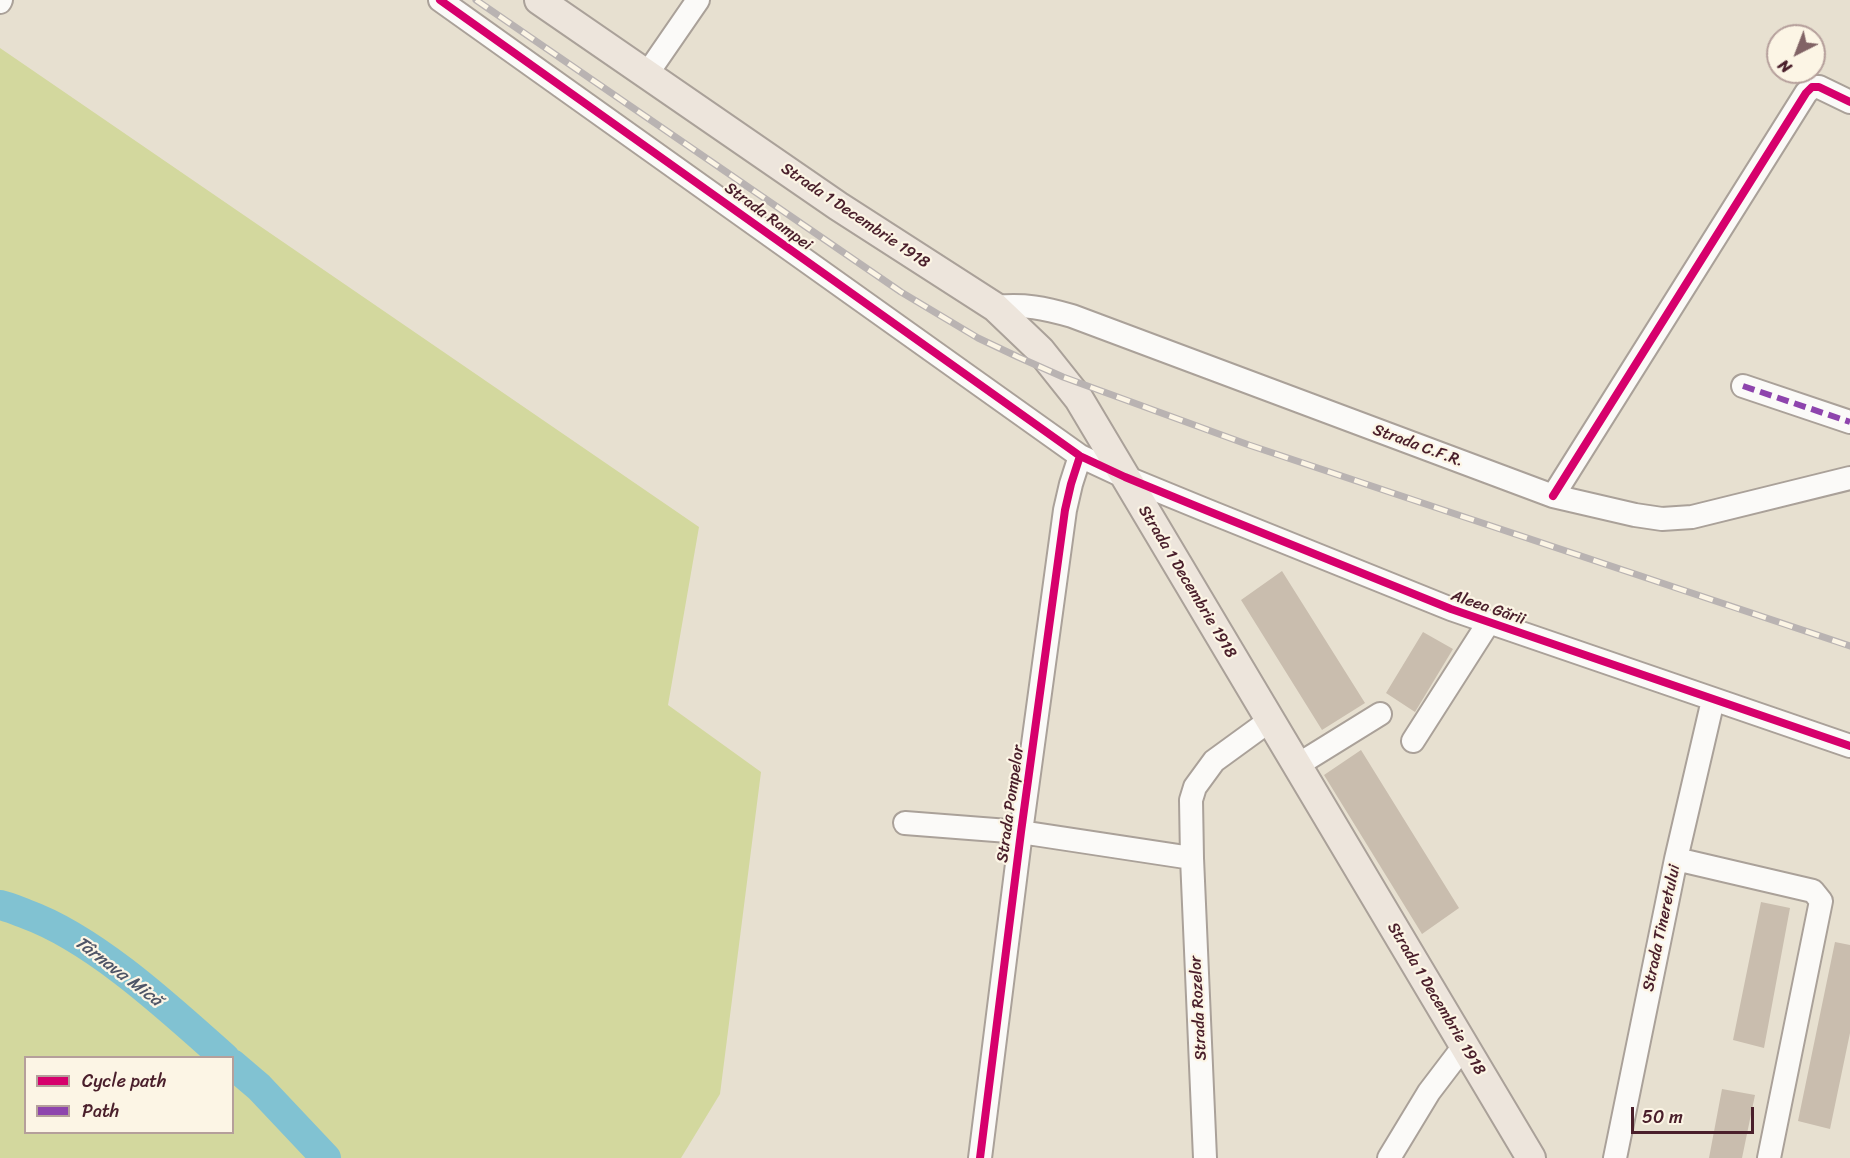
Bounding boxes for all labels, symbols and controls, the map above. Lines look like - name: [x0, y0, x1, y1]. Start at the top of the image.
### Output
- north arrow: [1766, 24, 1826, 84]
- text: N: [1771, 52, 1799, 81]
- street label: Strada 1 Decembrie 1918: [777, 159, 933, 273]
- street label: Strada Rampei: [721, 179, 815, 255]
- street label: Strada C.F.R.: [1370, 421, 1466, 471]
- street label: Strada 1 Decembrie 1918: [1134, 502, 1240, 662]
- street label: Aleea Gării: [1448, 586, 1528, 630]
- street label: Strada Pompelor: [993, 744, 1029, 864]
- street label: Strada Tineretului: [1639, 863, 1685, 993]
- street label: Strada 1 Decembrie 1918: [1383, 919, 1489, 1079]
- water label: Târnava Mică: [70, 932, 166, 1012]
- street label: Strada Rozelor: [1187, 955, 1211, 1061]
- legend: [24, 1056, 234, 1134]
- text: Cycle path: [82, 1065, 166, 1097]
- text: Path: [82, 1095, 119, 1127]
- scale bar: [1634, 1095, 1757, 1133]
- text: 50 m: [1642, 1101, 1683, 1133]

